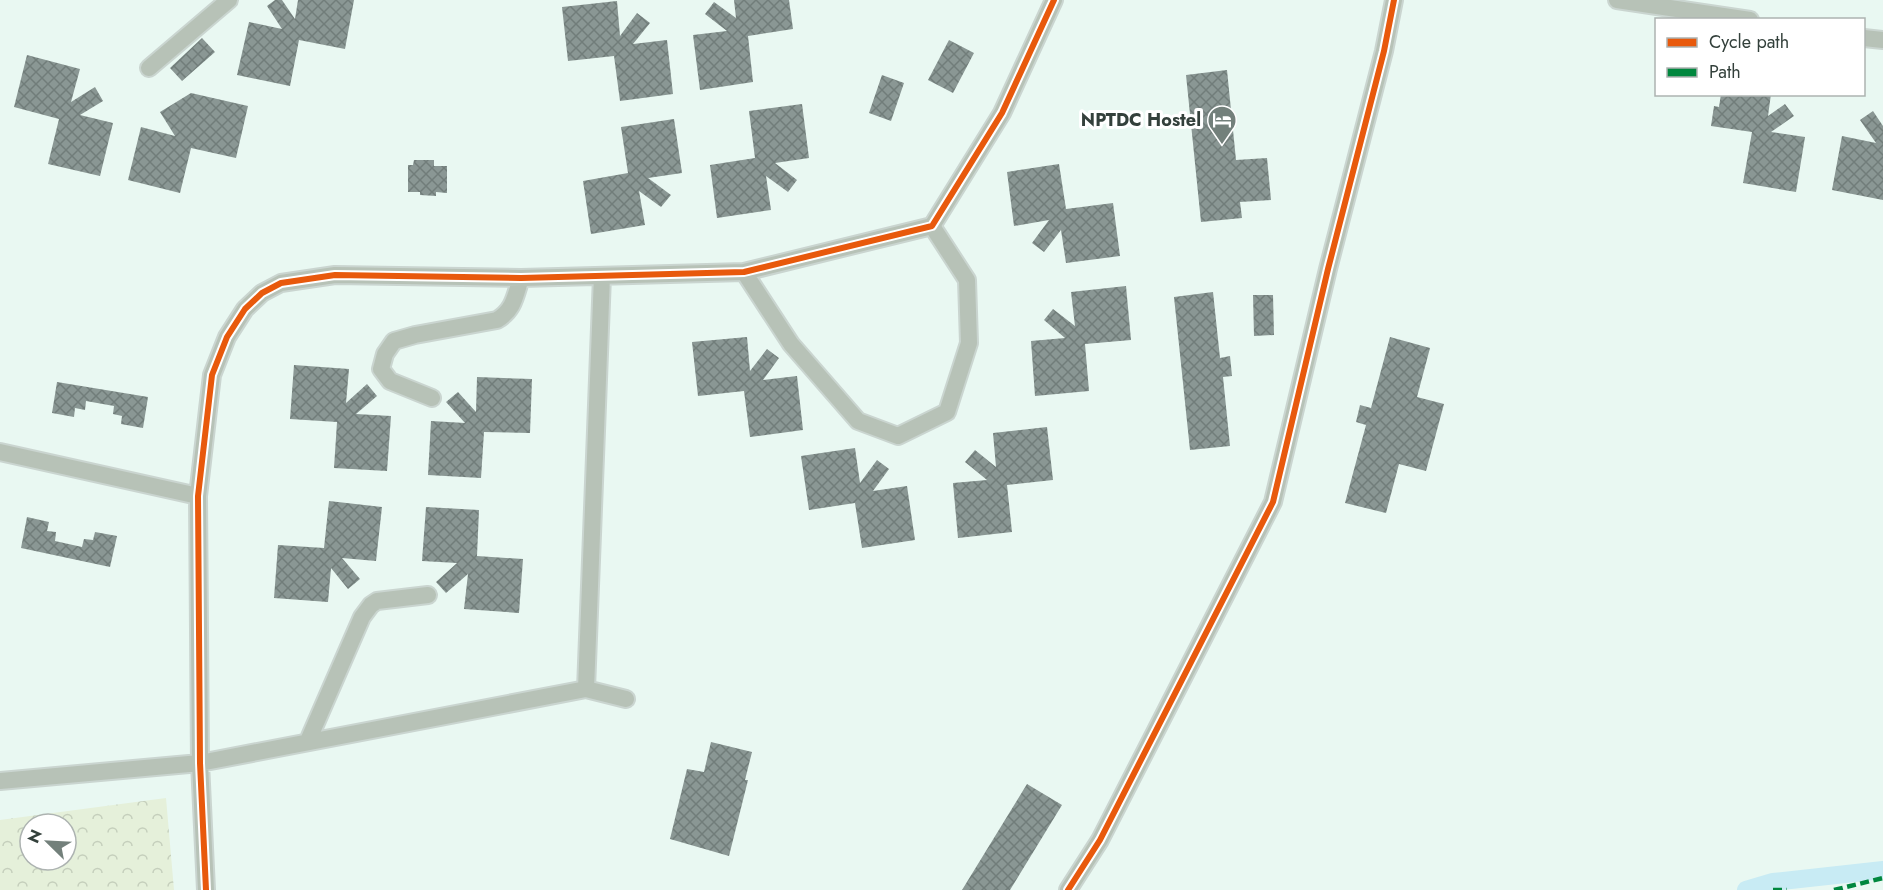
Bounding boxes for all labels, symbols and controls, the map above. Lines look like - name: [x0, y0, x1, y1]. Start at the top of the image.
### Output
- legend: [1655, 18, 1865, 96]
- text: Cycle path: [1709, 29, 1789, 55]
- text: Path: [1709, 59, 1741, 85]
- hotel icon: NPTDC Hostel: [1206, 104, 1238, 146]
- place label: NPTDC Hostel: [1081, 107, 1201, 133]
- north arrow: [18, 812, 78, 872]
- text: N: [22, 826, 48, 847]

